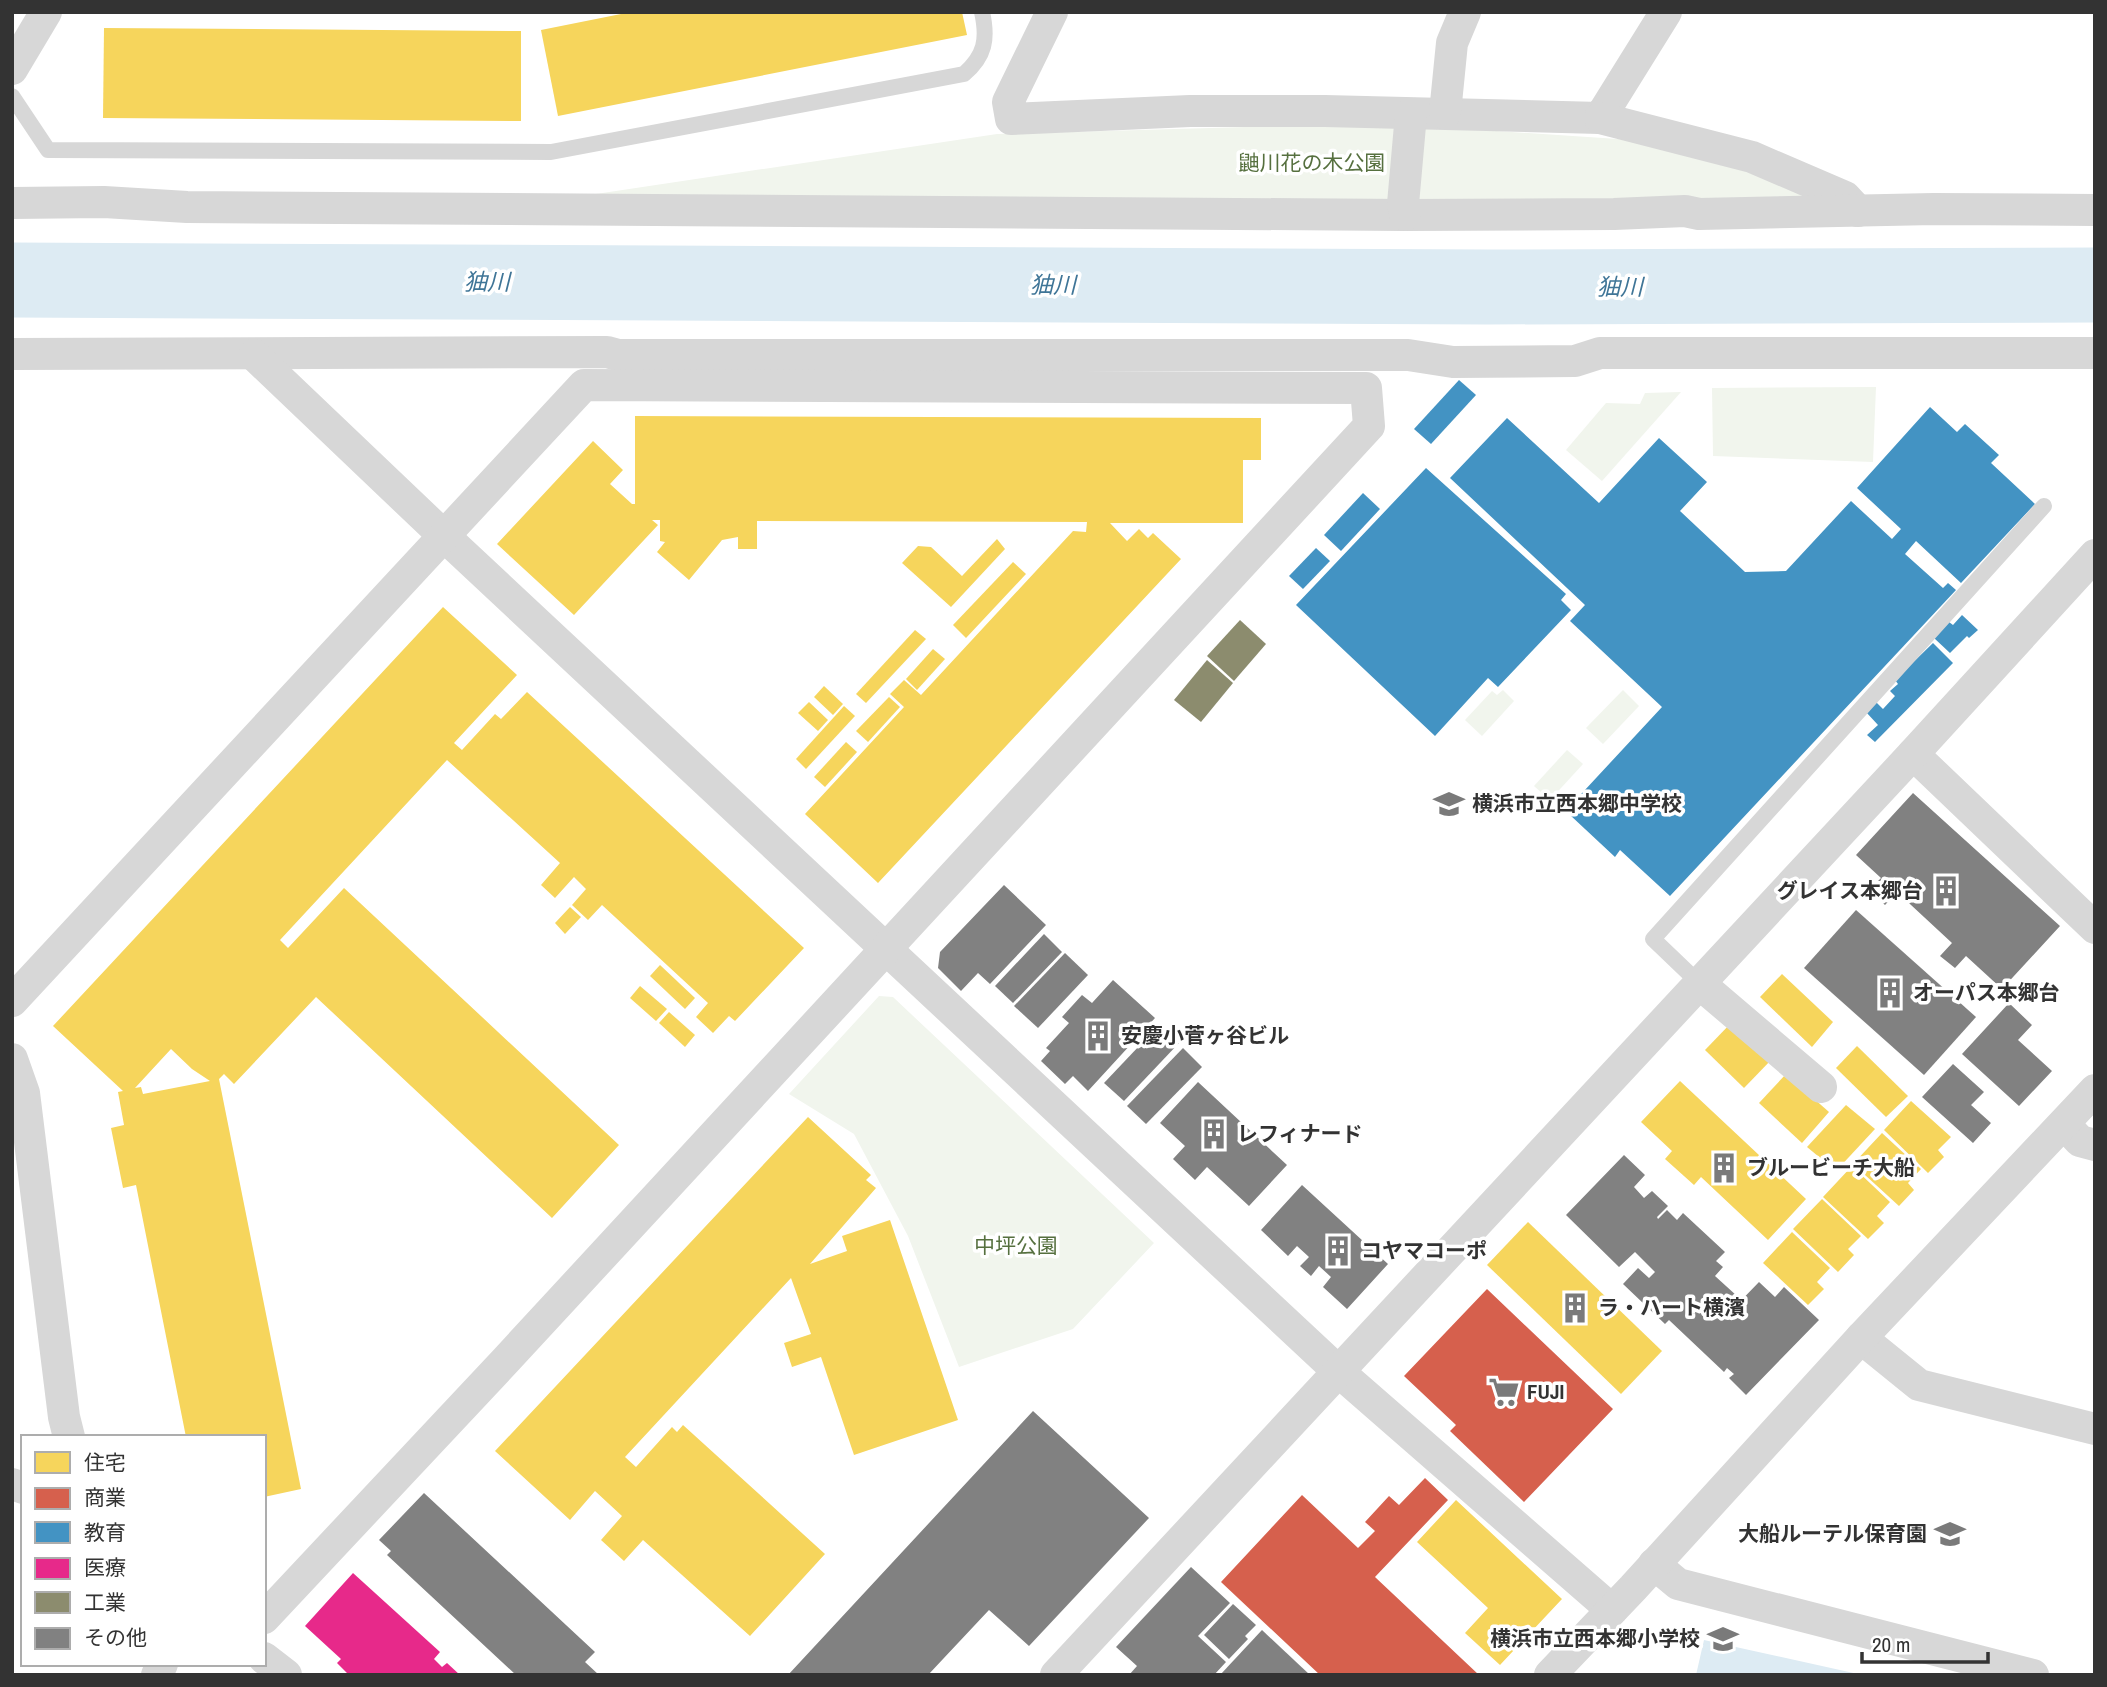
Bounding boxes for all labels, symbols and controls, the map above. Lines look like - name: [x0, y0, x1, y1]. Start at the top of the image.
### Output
- park label: 鼬川花の木公園: [1239, 148, 1386, 177]
- water label: 㹨川: [464, 266, 513, 297]
- water label: 㹨川: [1030, 269, 1079, 300]
- water label: 㹨川: [1597, 271, 1646, 302]
- school or university icon: 横浜市立西本郷中学校: [1432, 787, 1466, 821]
- place label: 横浜市立西本郷中学校: [1472, 789, 1682, 818]
- building icon: グレイス本郷台: [1929, 874, 1963, 908]
- place label: グレイス本郷台: [1777, 876, 1923, 905]
- building icon: オーパス本郷台: [1873, 976, 1907, 1010]
- place label: オーパス本郷台: [1913, 978, 2060, 1007]
- building icon: 安慶小菅ヶ谷ビル: [1081, 1019, 1115, 1053]
- place label: 安慶小菅ヶ谷ビル: [1121, 1021, 1289, 1050]
- building icon: レフィナード: [1197, 1117, 1231, 1151]
- place label: レフィナード: [1237, 1119, 1363, 1148]
- building icon: ブルービーチ大船: [1707, 1151, 1741, 1185]
- place label: ブルービーチ大船: [1747, 1153, 1915, 1182]
- park label: 中坪公園: [974, 1231, 1058, 1260]
- building icon: コヤマコーポ: [1321, 1234, 1355, 1268]
- place label: コヤマコーポ: [1361, 1236, 1487, 1265]
- building icon: ラ・ハート横濱: [1558, 1291, 1592, 1325]
- place label: ラ・ハート横濱: [1598, 1293, 1745, 1322]
- supermarket icon: FUJI: [1487, 1375, 1521, 1409]
- place label: FUJI: [1527, 1377, 1564, 1406]
- legend: [21, 1435, 266, 1666]
- text: 住宅: [84, 1448, 126, 1477]
- text: 商業: [84, 1483, 126, 1512]
- school or university icon: 大船ルーテル保育園: [1933, 1517, 1967, 1551]
- text: 教育: [84, 1518, 126, 1547]
- place label: 大船ルーテル保育園: [1738, 1519, 1927, 1548]
- text: 医療: [84, 1553, 126, 1582]
- text: 工業: [84, 1588, 126, 1617]
- scale bar: [1862, 1620, 1988, 1664]
- school or university icon: 横浜市立西本郷小学校: [1706, 1622, 1740, 1656]
- text: その他: [84, 1623, 147, 1652]
- place label: 横浜市立西本郷小学校: [1490, 1624, 1700, 1653]
- text: 20 m: [1872, 1630, 1910, 1659]

